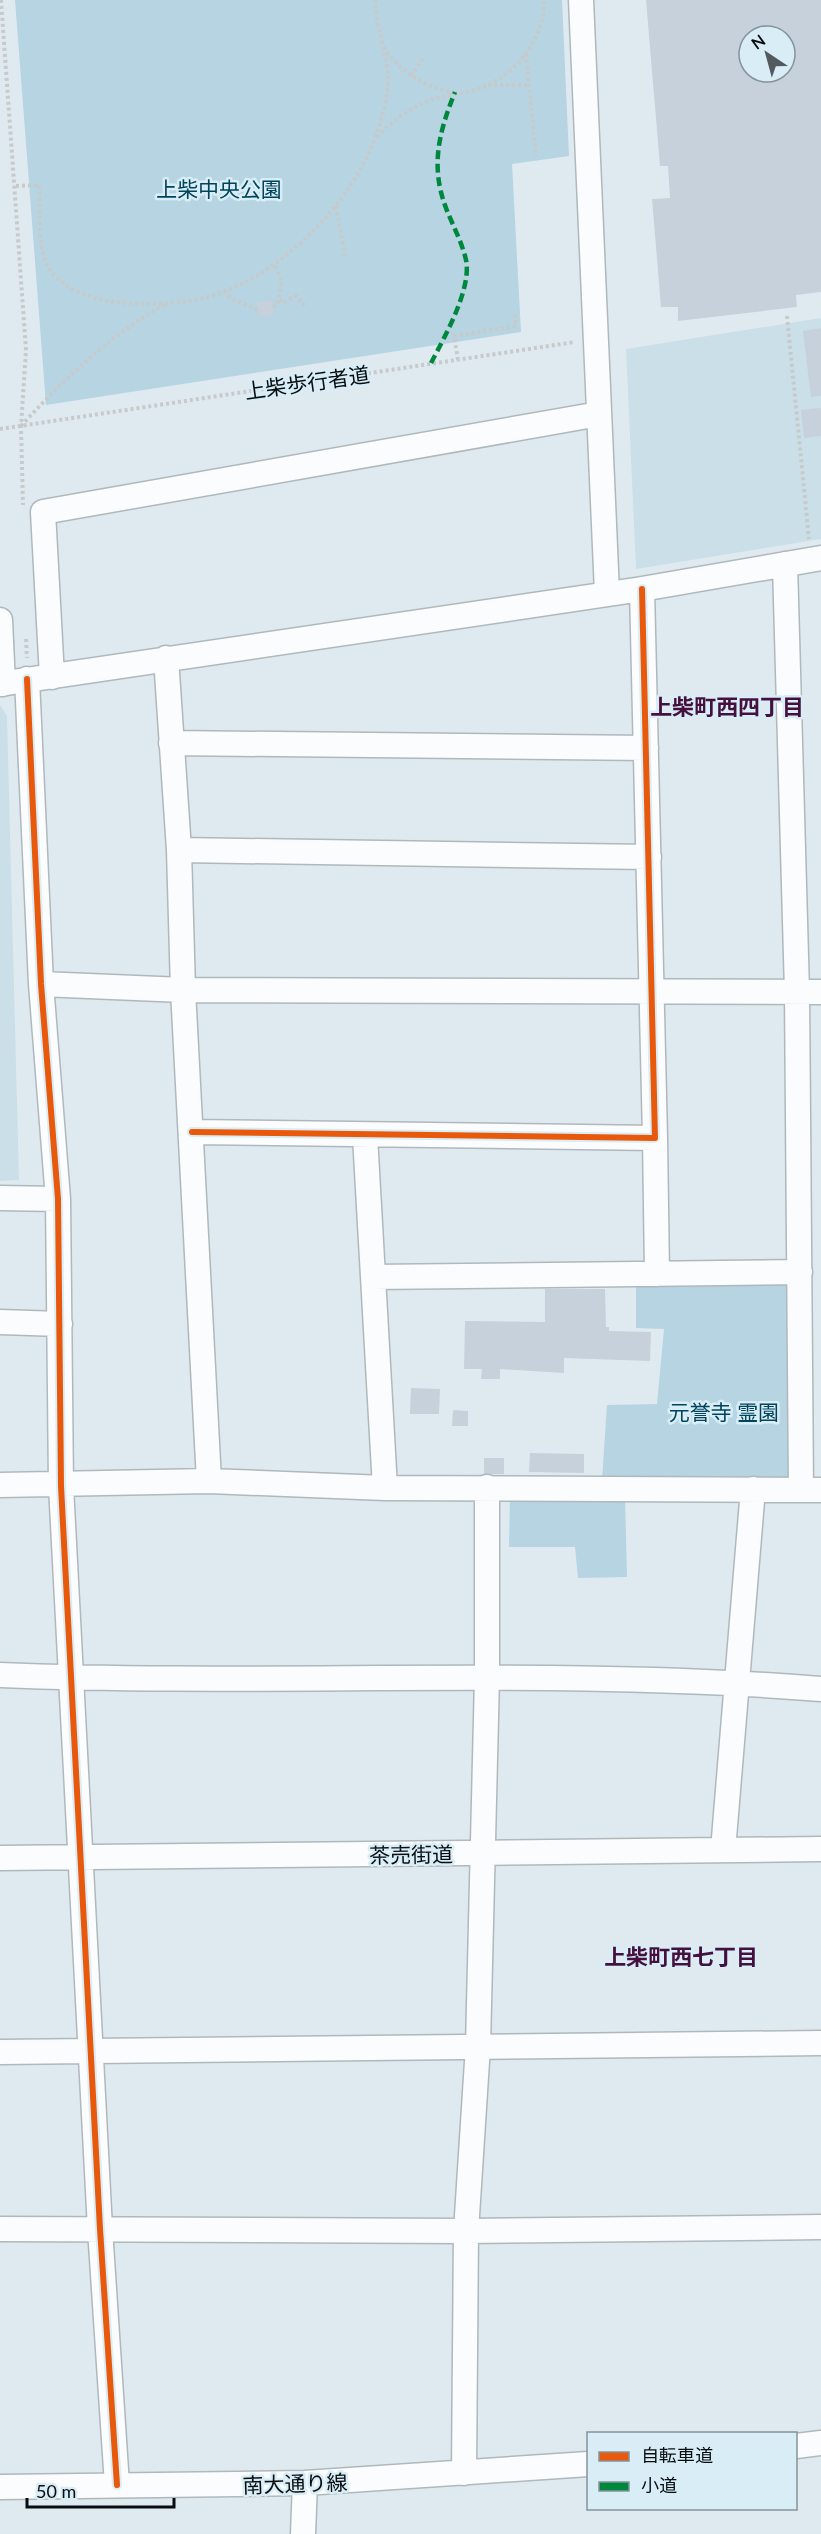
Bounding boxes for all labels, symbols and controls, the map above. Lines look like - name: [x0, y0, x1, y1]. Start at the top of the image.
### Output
- north arrow: [737, 24, 797, 84]
- text: N: [747, 30, 768, 53]
- park label: 上柴中央公園: [156, 176, 282, 201]
- street label: 上柴歩行者道: [243, 361, 371, 403]
- district label: 上柴町西四丁目: [650, 693, 804, 720]
- park label: 元誉寺 霊園: [669, 1399, 779, 1424]
- street label: 茶売街道: [369, 1841, 453, 1867]
- district label: 上柴町西七丁目: [604, 1943, 758, 1970]
- legend: [587, 2432, 797, 2510]
- text: 自転車道: [641, 2444, 713, 2466]
- street label: 南大通り線: [242, 2469, 348, 2497]
- scale bar: [27, 2471, 174, 2509]
- text: 小道: [641, 2474, 677, 2496]
- text: 50 m: [36, 2480, 76, 2502]

